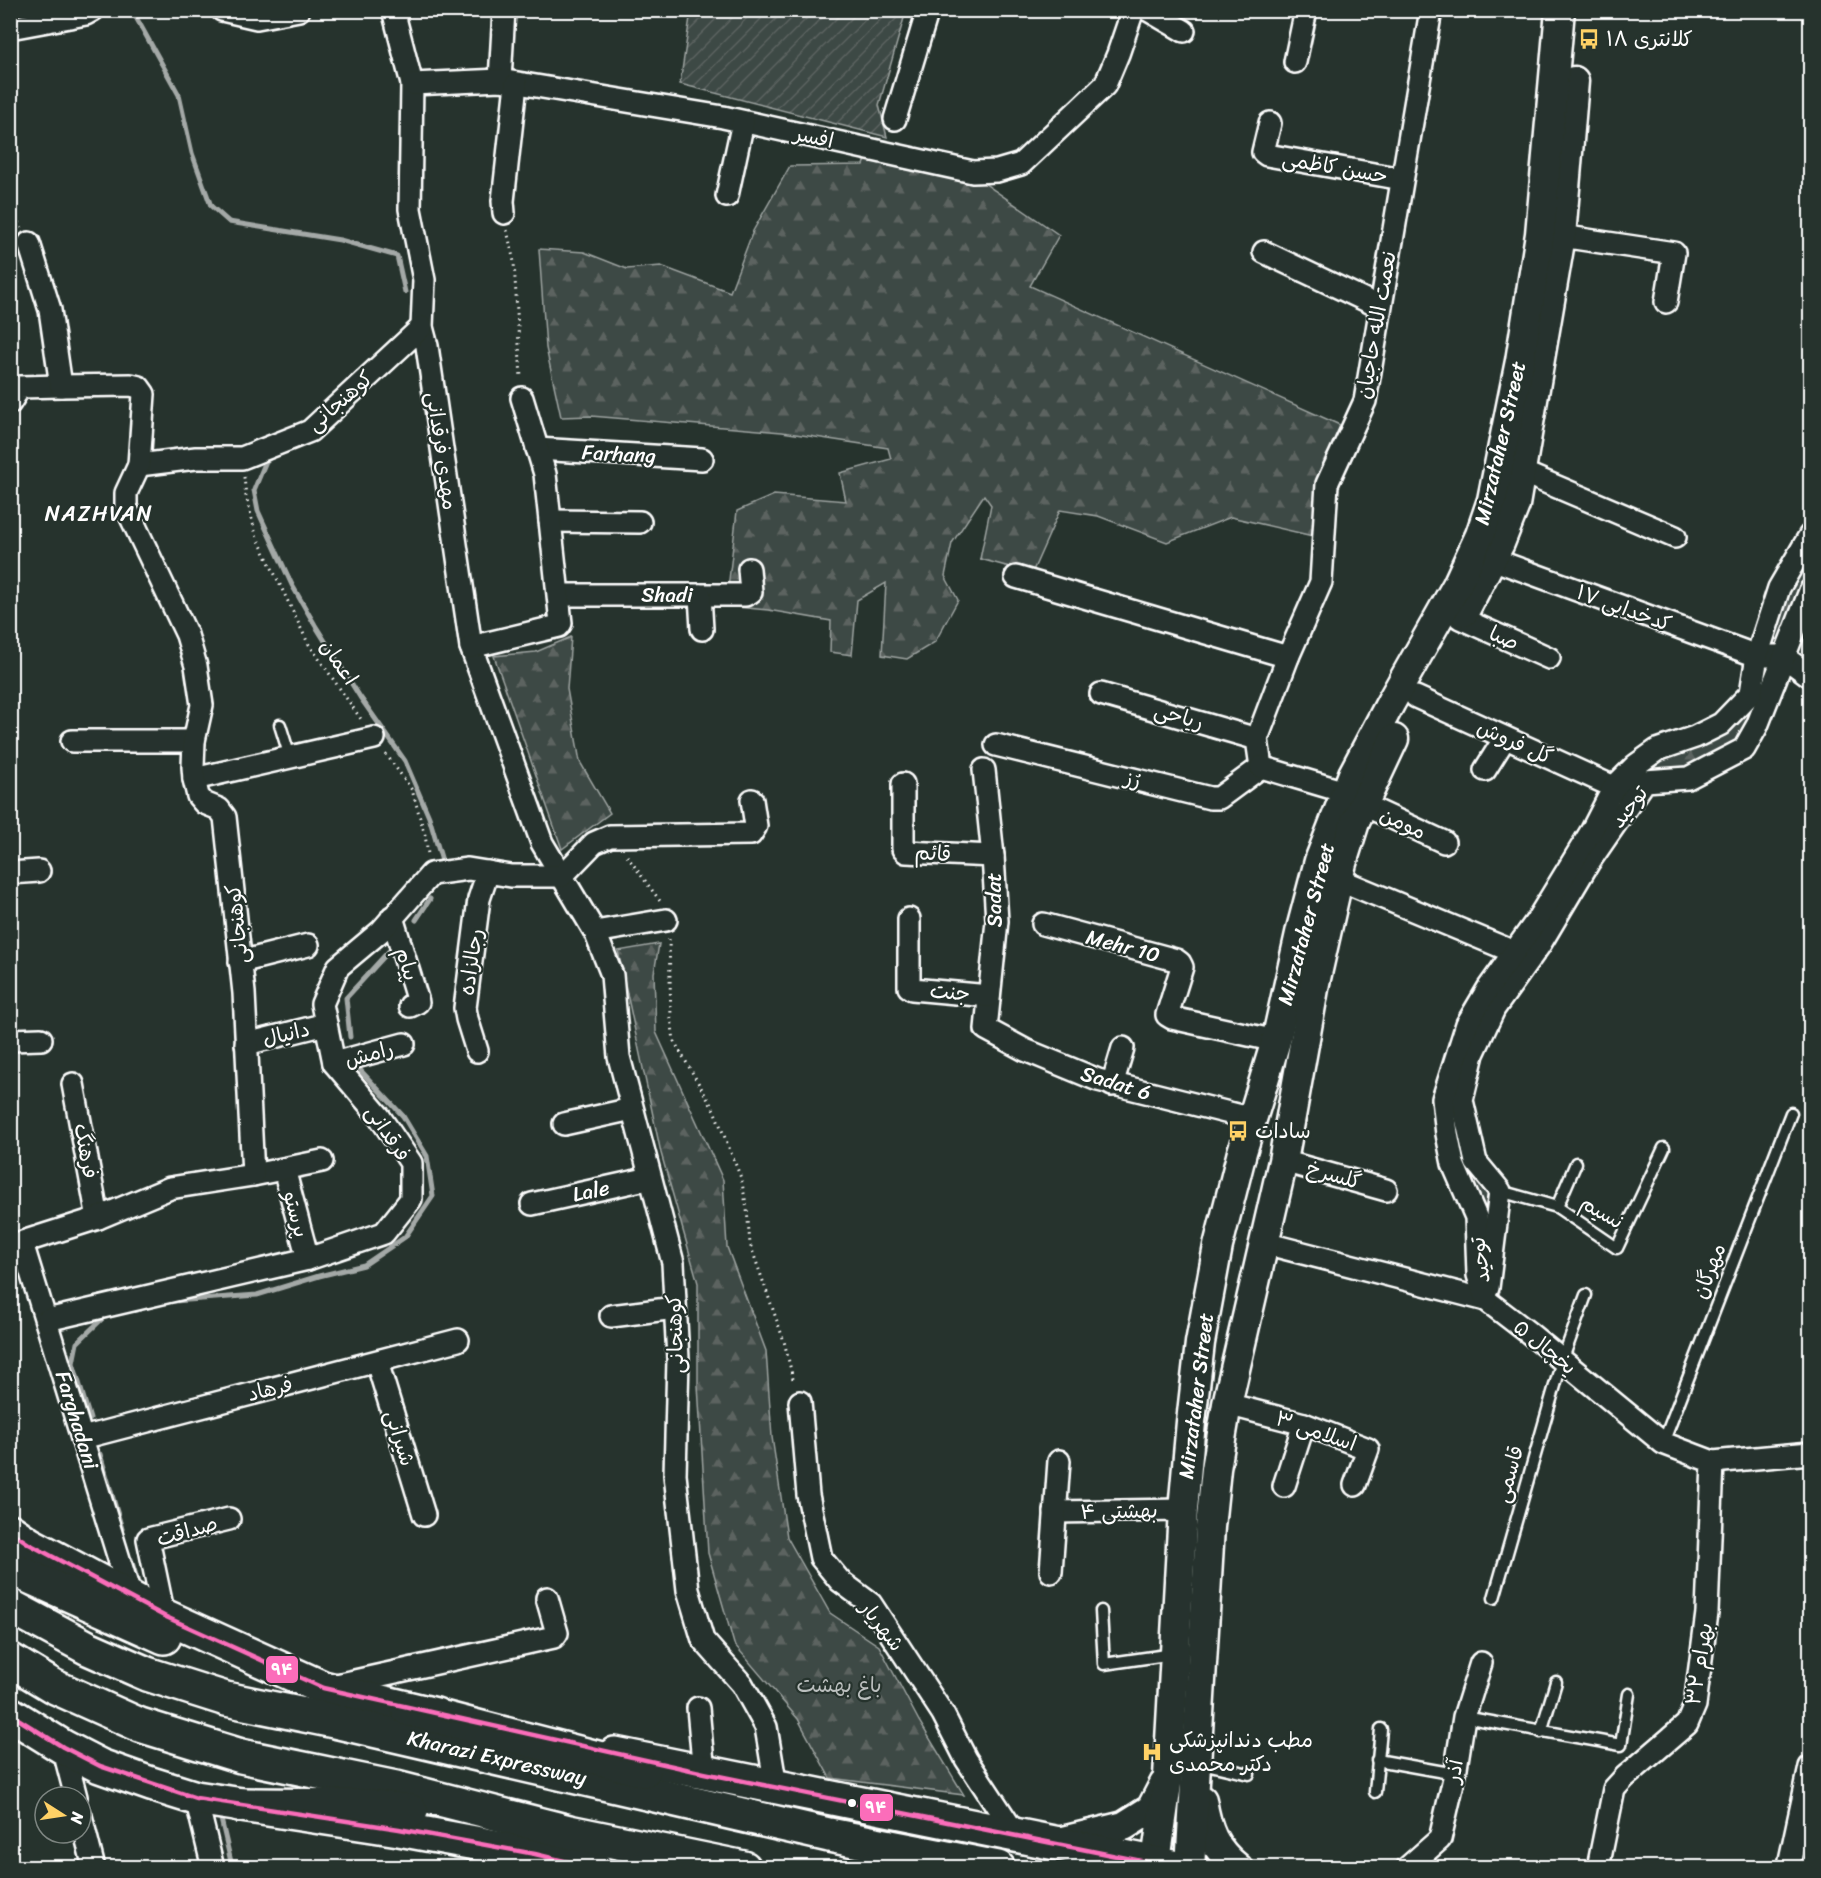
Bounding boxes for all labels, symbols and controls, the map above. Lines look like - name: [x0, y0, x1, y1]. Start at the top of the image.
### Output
- place label: کلانتری ۱۸: [1606, 20, 1693, 58]
- bus stop icon: کلانتری ۱۸: [1577, 27, 1601, 51]
- street label: افسر: [789, 114, 837, 160]
- street label: حسن کاظمی: [1279, 139, 1391, 195]
- street label: نعمت الله حاجیان: [1344, 248, 1408, 402]
- street label: Mirzataher Street: [1463, 357, 1537, 529]
- street label: کوهنجانی: [297, 361, 383, 441]
- street label: مهدی فرقدانی: [415, 389, 469, 513]
- street label: Farhang: [581, 433, 657, 475]
- district label: NAZHVAN: [45, 494, 153, 533]
- street label: کدخدایی ۱۷: [1571, 573, 1677, 643]
- street label: Shadi: [641, 576, 694, 614]
- street label: صبا: [1483, 615, 1525, 661]
- street label: اعمان: [309, 631, 369, 693]
- street label: ریاحی: [1150, 691, 1208, 741]
- street label: گل فروش: [1471, 708, 1559, 776]
- street label: رُز: [1119, 758, 1145, 799]
- street label: توحید: [1600, 776, 1659, 837]
- street label: مومن: [1373, 796, 1433, 850]
- street label: قائم: [913, 833, 953, 873]
- street label: Mirzataher Street: [1266, 838, 1346, 1010]
- street label: Sadat: [975, 872, 1013, 928]
- street label: کوهنجانی: [214, 882, 260, 966]
- street label: Mehr 10: [1082, 918, 1164, 974]
- street label: رجالزاده: [448, 926, 494, 998]
- street label: پیام: [384, 942, 430, 986]
- street label: جنت: [928, 971, 972, 1013]
- street label: دانیال: [258, 1010, 314, 1058]
- street label: رامش: [340, 1029, 398, 1079]
- street label: Sadat 6: [1076, 1054, 1156, 1112]
- street label: فرقدانی: [355, 1096, 421, 1170]
- place label: سادات: [1255, 1112, 1311, 1150]
- bus stop icon: سادات: [1226, 1119, 1250, 1143]
- street label: فرهنگ: [62, 1120, 110, 1182]
- street label: گلسرخ: [1302, 1149, 1366, 1201]
- street label: Lale: [569, 1169, 613, 1213]
- street label: نسیم: [1573, 1184, 1631, 1240]
- street label: پرستو: [271, 1185, 320, 1242]
- street label: توحید: [1458, 1234, 1502, 1285]
- street label: مهرگان: [1681, 1237, 1737, 1305]
- street label: کوهنجانی: [655, 1294, 695, 1374]
- street label: یخچال ۵: [1504, 1309, 1586, 1385]
- street label: Mirzataher Street: [1167, 1311, 1225, 1481]
- street label: فرهاد: [243, 1365, 297, 1413]
- street label: Farghadani: [44, 1366, 110, 1475]
- street label: اسلامی ۳: [1270, 1399, 1362, 1463]
- street label: شیرانی: [373, 1405, 427, 1471]
- street label: قاسمی: [1483, 1441, 1535, 1507]
- street label: بهشتی ۴: [1080, 1491, 1158, 1531]
- street label: صداقت: [152, 1504, 222, 1558]
- street label: شهریار: [848, 1590, 915, 1660]
- street label: بهرام ۳۲: [1674, 1620, 1724, 1708]
- line badge: ۹۴: [265, 1655, 299, 1684]
- text: ۹۴: [271, 1655, 293, 1684]
- park label: باغ بهشت: [796, 1666, 882, 1704]
- street label: Kharazi Expressway: [404, 1719, 590, 1797]
- place label: مطب دندانپزشکی دکتر محمدی: [1169, 1721, 1313, 1783]
- hospital icon: مطب دندانپزشکی دکتر محمدی: [1140, 1740, 1164, 1764]
- street label: آذر: [1433, 1755, 1475, 1788]
- north arrow: [33, 1785, 93, 1845]
- line badge: ۹۴: [859, 1793, 894, 1822]
- text: ۹۴: [865, 1793, 887, 1822]
- unlabelled marker: [846, 1797, 858, 1809]
- text: N: [62, 1809, 93, 1827]

